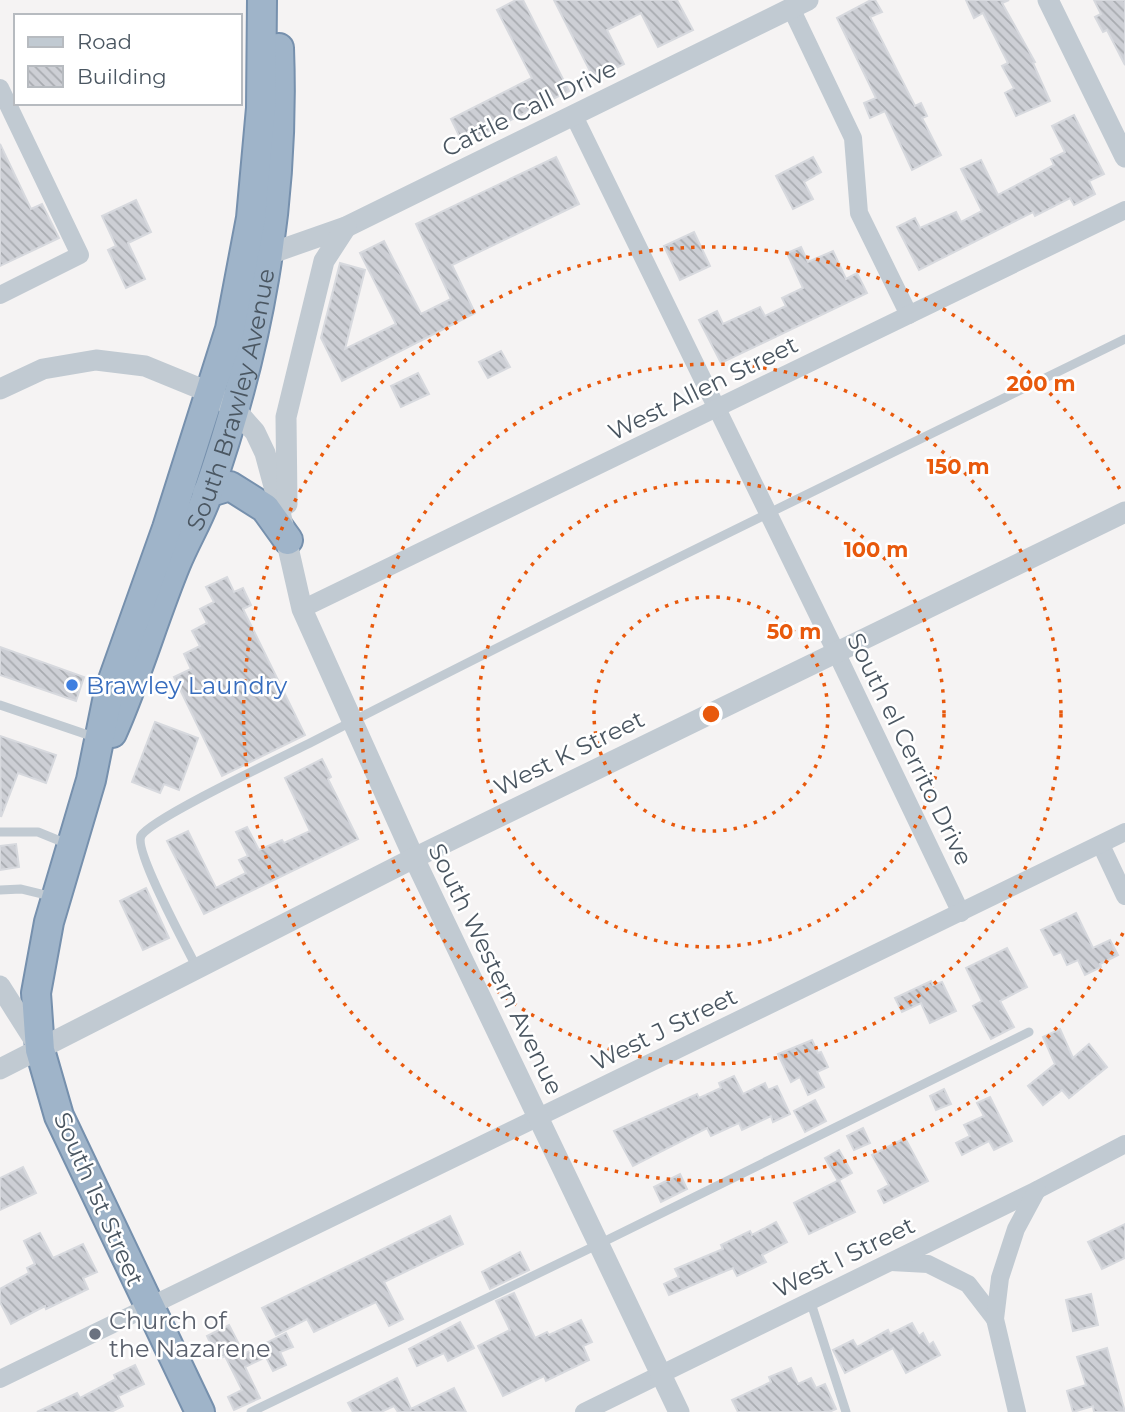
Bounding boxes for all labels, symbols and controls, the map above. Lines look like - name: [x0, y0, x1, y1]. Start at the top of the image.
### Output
- legend: [14, 14, 242, 105]
- text: Road: [77, 29, 132, 54]
- street label: Cattle Call Drive: [437, 53, 621, 163]
- text: Building: [77, 64, 167, 89]
- street label: South Brawley Avenue: [179, 266, 280, 535]
- street label: West Allen Street: [603, 329, 803, 446]
- text: 200 m: [1007, 371, 1075, 396]
- text: 150 m: [927, 454, 989, 479]
- text: 100 m: [844, 537, 908, 562]
- text: 50 m: [767, 619, 821, 644]
- street label: South el Cerrito Drive: [841, 628, 979, 870]
- place label: Brawley Laundry: [86, 671, 287, 700]
- marker: Brawley Laundry: [64, 677, 80, 693]
- centre of rings: [699, 702, 723, 726]
- street label: West K Street: [489, 704, 649, 802]
- street label: South Western Avenue: [422, 839, 570, 1099]
- street label: West J Street: [586, 981, 742, 1077]
- street label: South 1st Street: [48, 1108, 150, 1291]
- street label: West I Street: [769, 1210, 920, 1304]
- place label: Church of the Nazarene: [109, 1306, 270, 1363]
- marker: Church of the Nazarene: [87, 1326, 103, 1342]

